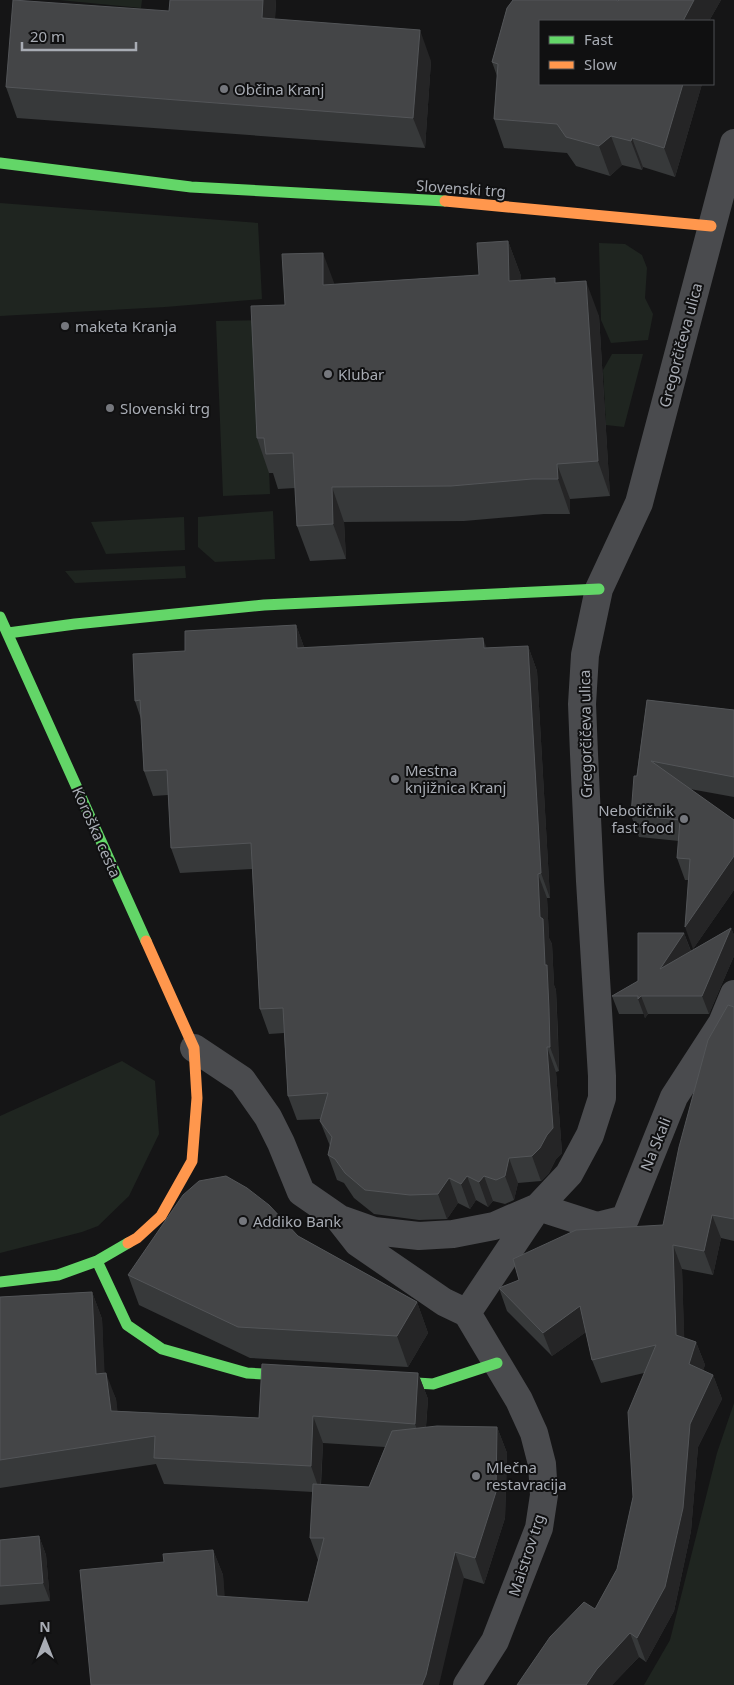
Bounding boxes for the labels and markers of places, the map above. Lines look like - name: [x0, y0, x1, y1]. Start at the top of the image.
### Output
- place label: Občina Kranj: [234, 79, 324, 99]
- marker: Občina Kranj: [218, 83, 230, 95]
- place label: maketa Kranja: [75, 316, 177, 336]
- marker: maketa Kranja: [59, 320, 71, 332]
- place label: Klubar: [338, 364, 384, 384]
- marker: Klubar: [322, 368, 334, 380]
- place label: Slovenski trg: [120, 398, 210, 418]
- marker: Slovenski trg: [104, 402, 116, 414]
- place label: Mestna knjižnica Kranj: [405, 760, 506, 797]
- marker: Mestna knjižnica Kranj: [389, 773, 401, 785]
- place label: Nebotičnik fast food: [598, 800, 674, 837]
- marker: Nebotičnik fast food: [678, 813, 690, 825]
- place label: Addiko Bank: [253, 1211, 341, 1231]
- marker: Addiko Bank: [237, 1215, 249, 1227]
- place label: Mlečna restavracija: [486, 1457, 567, 1494]
- marker: Mlečna restavracija: [470, 1470, 482, 1482]

